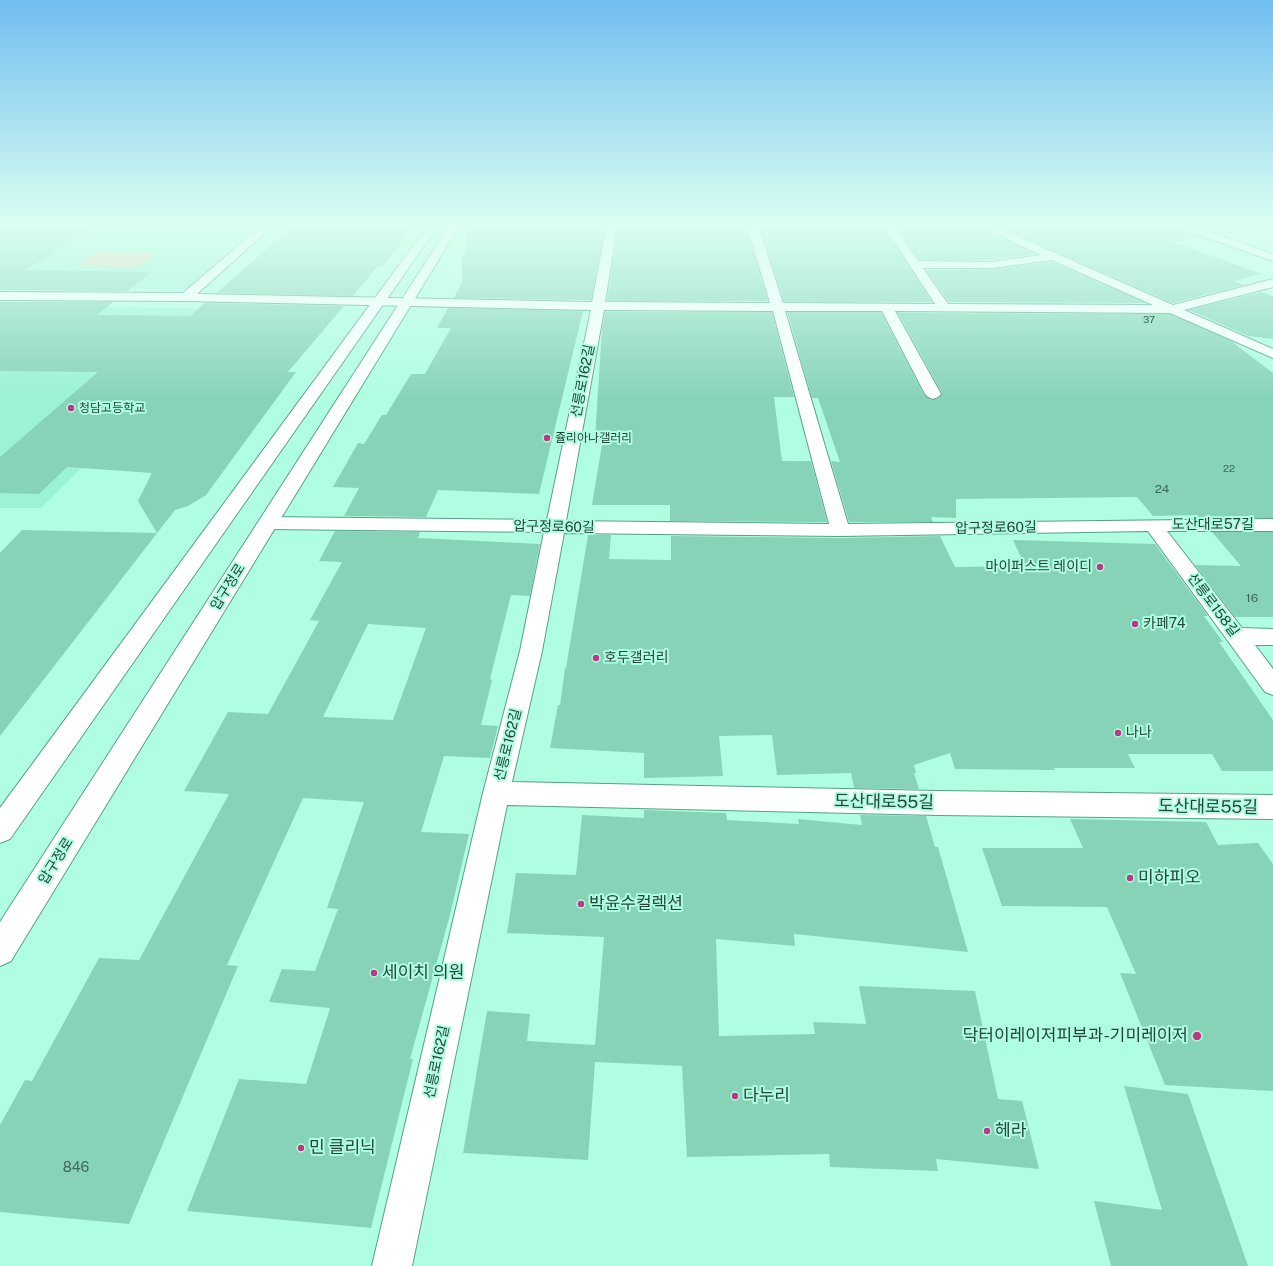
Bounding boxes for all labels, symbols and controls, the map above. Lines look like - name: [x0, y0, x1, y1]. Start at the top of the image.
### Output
- house number: 37: [1143, 314, 1155, 326]
- street label: 선릉로162길: [568, 343, 598, 419]
- place label: 청담고등학교: [79, 401, 145, 415]
- marker: 청담고등학교: [66, 403, 76, 413]
- place label: 쥴리아나갤러리: [555, 431, 632, 445]
- marker: 쥴리아나갤러리: [542, 433, 552, 443]
- house number: 22: [1223, 463, 1235, 475]
- house number: 24: [1155, 482, 1169, 496]
- street label: 도산대로57길: [1172, 517, 1254, 533]
- street label: 압구정로60길: [513, 518, 595, 536]
- street label: 압구정로60길: [955, 519, 1037, 537]
- place label: 마이퍼스트 레이디: [986, 559, 1092, 575]
- street label: 압구정로: [207, 561, 249, 613]
- marker: 마이퍼스트 레이디: [1095, 562, 1105, 572]
- street label: 선릉로158길: [1184, 570, 1242, 640]
- house number: 16: [1246, 591, 1258, 605]
- place label: 카페74: [1143, 616, 1186, 632]
- marker: 카페74: [1130, 619, 1140, 629]
- place label: 호두갤러리: [604, 650, 668, 666]
- marker: 호두갤러리: [591, 653, 601, 663]
- street label: 선릉로162길: [491, 707, 525, 783]
- place label: 나나: [1126, 725, 1152, 741]
- marker: 나나: [1113, 728, 1123, 738]
- street label: 도산대로55길: [834, 791, 934, 813]
- street label: 도산대로55길: [1158, 796, 1258, 818]
- street label: 압구정로: [35, 835, 77, 887]
- place label: 미하피오: [1138, 868, 1201, 888]
- marker: 미하피오: [1125, 873, 1135, 883]
- place label: 박윤수컬렉션: [589, 894, 683, 914]
- marker: 박윤수컬렉션: [576, 899, 586, 909]
- place label: 세이치 의원: [382, 963, 464, 983]
- marker: 세이치 의원: [369, 968, 379, 978]
- street label: 선릉로162길: [421, 1024, 453, 1100]
- place label: 닥터이레이저피부과-기미레이저: [963, 1026, 1188, 1046]
- marker: 닥터이레이저피부과-기미레이저: [1191, 1030, 1203, 1042]
- place label: 다누리: [743, 1086, 790, 1106]
- marker: 다누리: [730, 1091, 740, 1101]
- place label: 헤라: [995, 1121, 1026, 1141]
- marker: 헤라: [982, 1126, 992, 1136]
- place label: 민 클리닉: [309, 1138, 376, 1158]
- marker: 민 클리닉: [296, 1143, 306, 1153]
- house number: 846: [63, 1160, 89, 1176]

